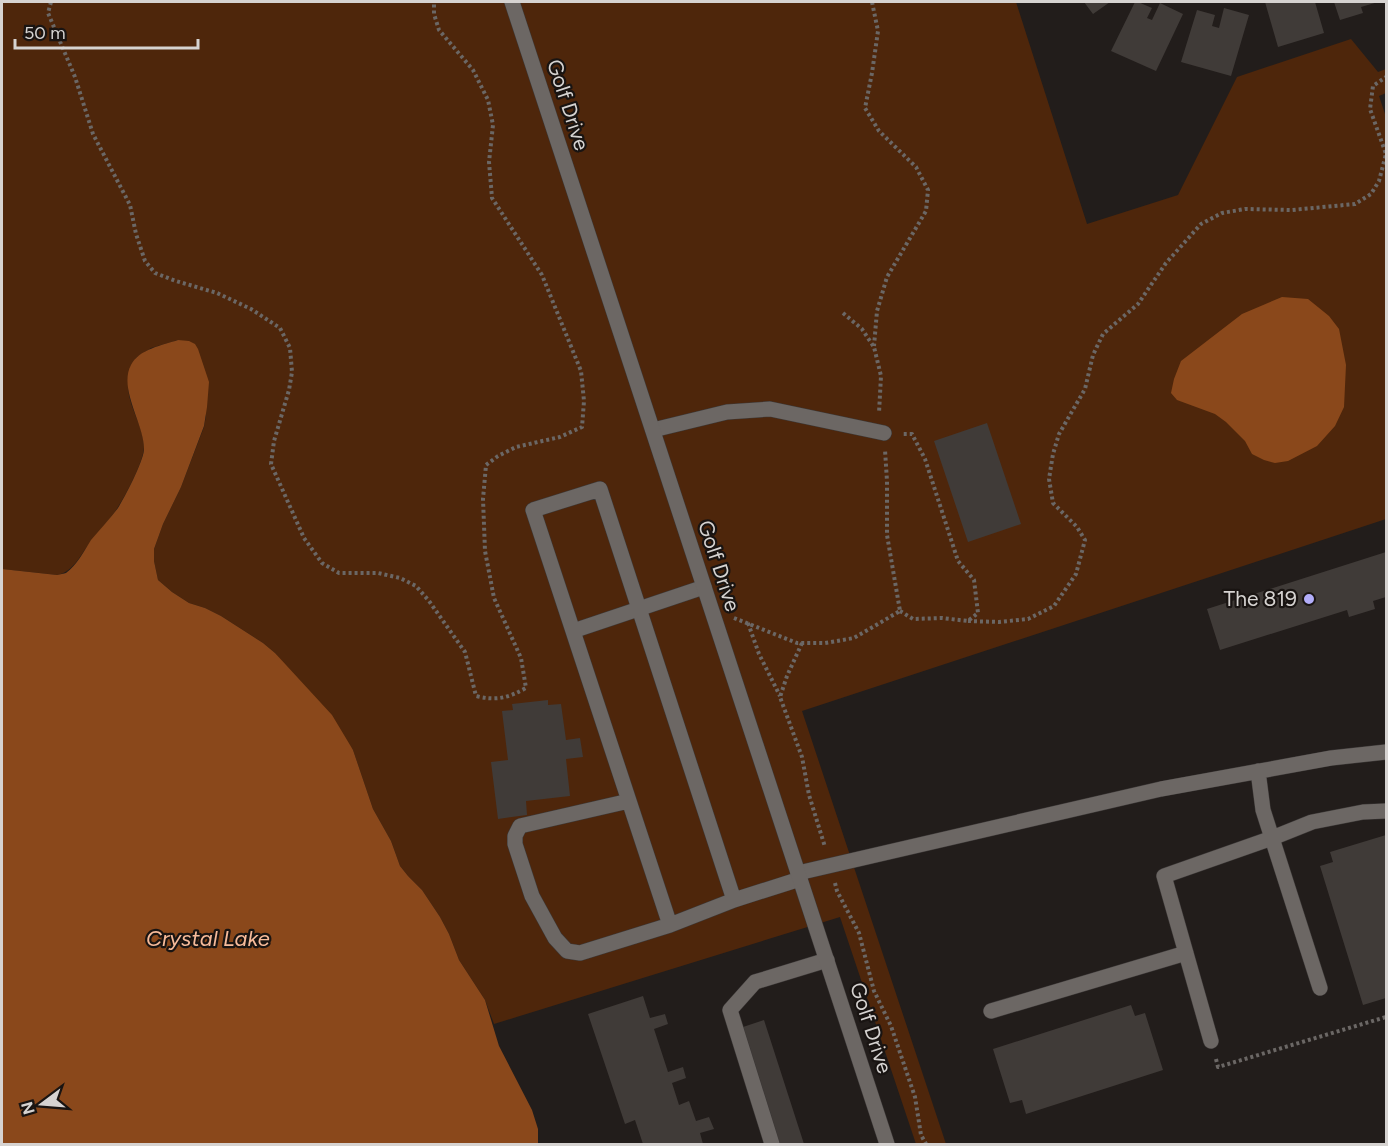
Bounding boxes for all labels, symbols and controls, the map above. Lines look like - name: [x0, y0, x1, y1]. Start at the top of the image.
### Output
- scale bar: [15, 12, 198, 50]
- text: 50 m: [24, 22, 66, 44]
- street label: Golf Drive: [542, 56, 595, 154]
- street label: Golf Drive: [693, 517, 746, 615]
- place label: The 819: [1224, 586, 1297, 611]
- marker: The 819: [1302, 592, 1316, 606]
- water label: Crystal Lake: [146, 925, 270, 952]
- street label: Golf Drive: [845, 979, 898, 1077]
- north arrow: [12, 1074, 72, 1134]
- text: N: [17, 1099, 39, 1117]

